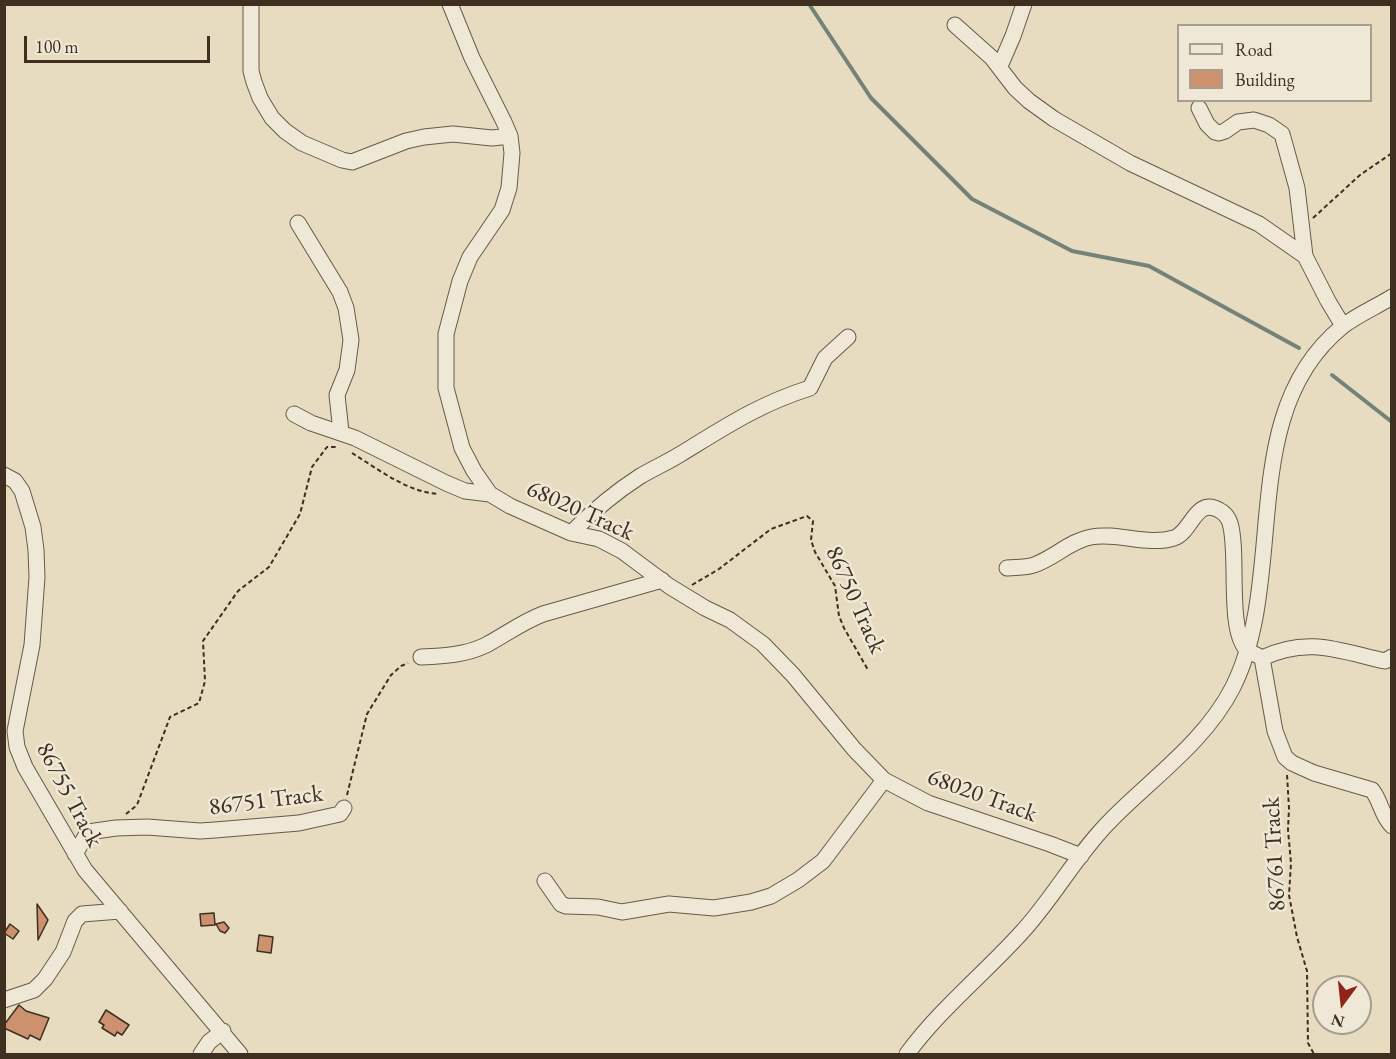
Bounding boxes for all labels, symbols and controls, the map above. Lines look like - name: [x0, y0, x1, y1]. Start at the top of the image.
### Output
- scale bar: [27, 24, 213, 62]
- legend: [1177, 24, 1372, 102]
- text: 100 m: [35, 35, 79, 58]
- text: Road: [1235, 38, 1273, 61]
- text: Building: [1235, 68, 1295, 91]
- street label: 68020 Track: [522, 475, 638, 547]
- street label: 86750 Track: [819, 542, 891, 658]
- street label: 86755 Track: [29, 738, 109, 852]
- street label: 68020 Track: [923, 763, 1041, 829]
- street label: 86751 Track: [207, 780, 325, 822]
- street label: 86761 Track: [1258, 796, 1292, 912]
- north arrow: [1312, 975, 1372, 1035]
- text: N: [1329, 1009, 1347, 1033]

